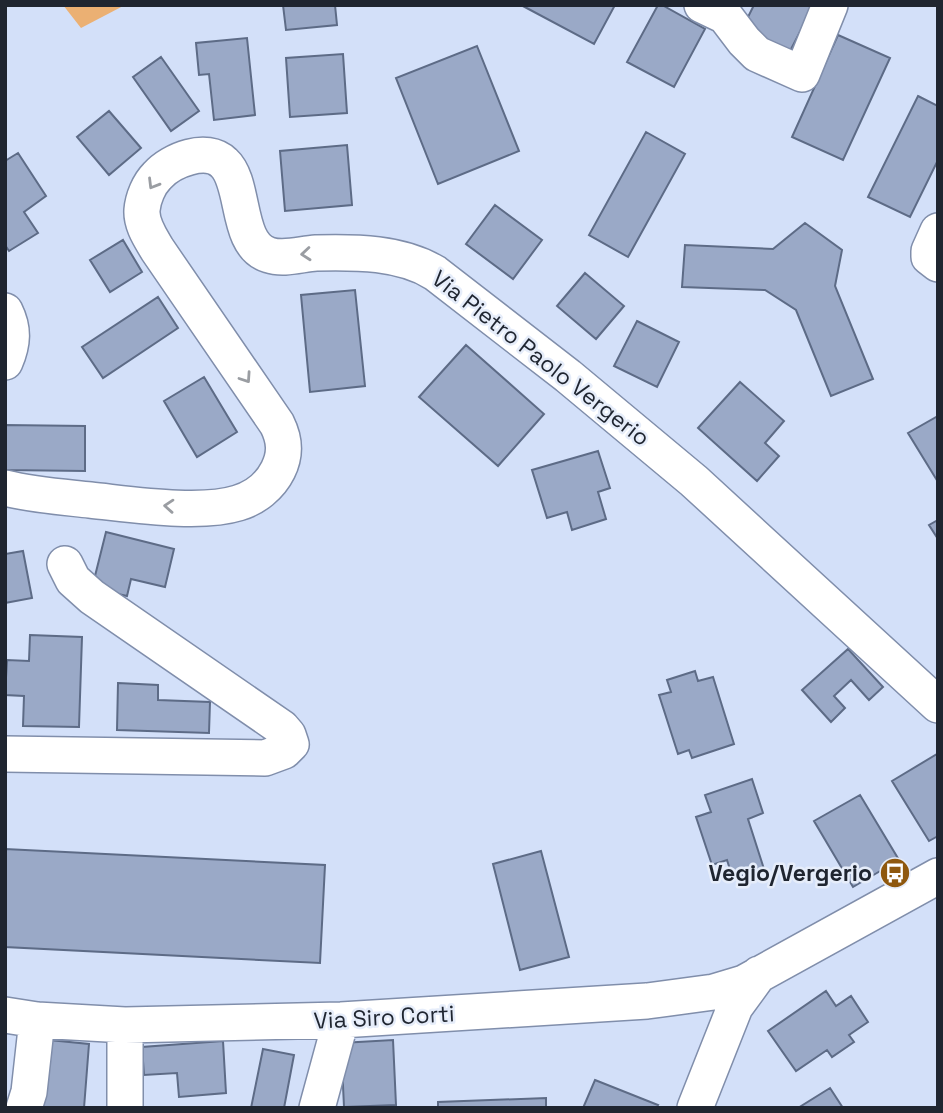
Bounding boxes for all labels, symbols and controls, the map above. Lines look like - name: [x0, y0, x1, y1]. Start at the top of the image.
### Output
- one-way arrow: [148, 176, 161, 189]
- one-way arrow: [300, 246, 311, 261]
- street label: Via Pietro Paolo Vergerio: [426, 263, 656, 453]
- one-way arrow: [237, 370, 250, 383]
- one-way arrow: [163, 499, 174, 514]
- bus stop icon: Vegio/Vergerio: [878, 856, 912, 890]
- place label: Vegio/Vergerio: [709, 858, 872, 888]
- street label: Via Siro Corti: [313, 998, 455, 1036]

